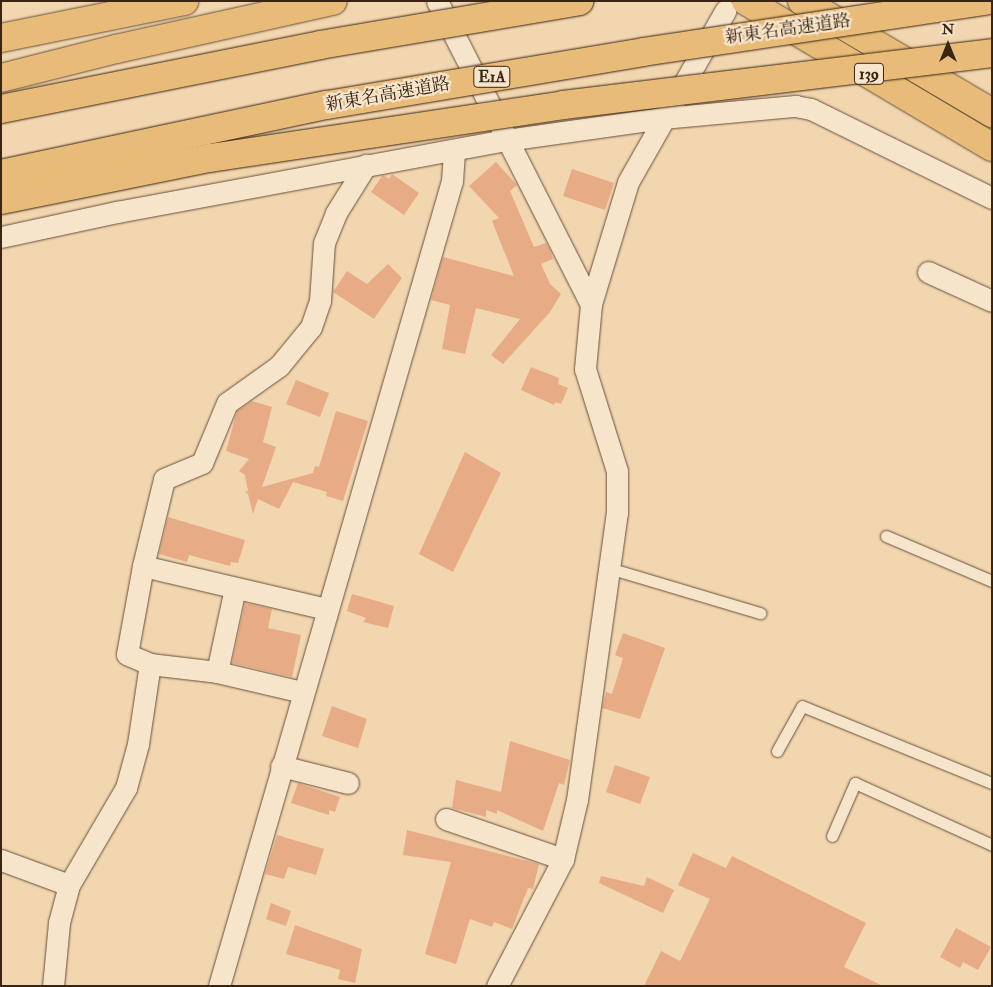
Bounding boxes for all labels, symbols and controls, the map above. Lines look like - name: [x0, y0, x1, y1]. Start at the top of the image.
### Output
- street label: 新東名高速道路: [724, 11, 852, 49]
- north arrow: [923, 20, 973, 70]
- text: N: [942, 21, 954, 38]
- road number: 139: [853, 61, 885, 88]
- road number: E1A: [473, 64, 511, 90]
- street label: 新東名高速道路: [324, 73, 452, 117]

